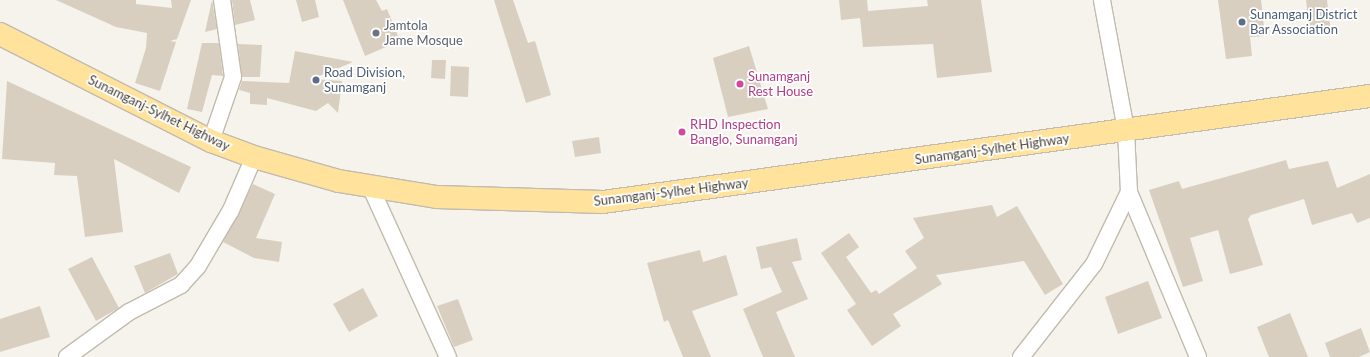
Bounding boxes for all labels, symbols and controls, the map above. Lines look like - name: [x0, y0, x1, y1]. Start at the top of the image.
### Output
- place label: Sunamganj District Bar Association: [1250, 7, 1357, 38]
- marker: Sunamganj District Bar Association: [1237, 17, 1247, 27]
- place label: Jamtola Jame Mosque: [384, 18, 463, 49]
- marker: Jamtola Jame Mosque: [371, 28, 381, 38]
- place label: Road Division, Sunamganj: [324, 65, 405, 96]
- place label: Sunamganj Rest House: [748, 69, 813, 100]
- street label: Sunamganj-Sylhet Highway: [86, 72, 232, 154]
- marker: Road Division, Sunamganj: [311, 75, 321, 85]
- marker: Sunamganj Rest House: [735, 79, 745, 89]
- place label: RHD Inspection Banglo, Sunamganj: [690, 117, 798, 148]
- marker: RHD Inspection Banglo, Sunamganj: [677, 127, 687, 137]
- street label: Sunamganj-Sylhet Highway: [914, 130, 1070, 168]
- street label: Sunamganj-Sylhet Highway: [593, 175, 749, 209]

